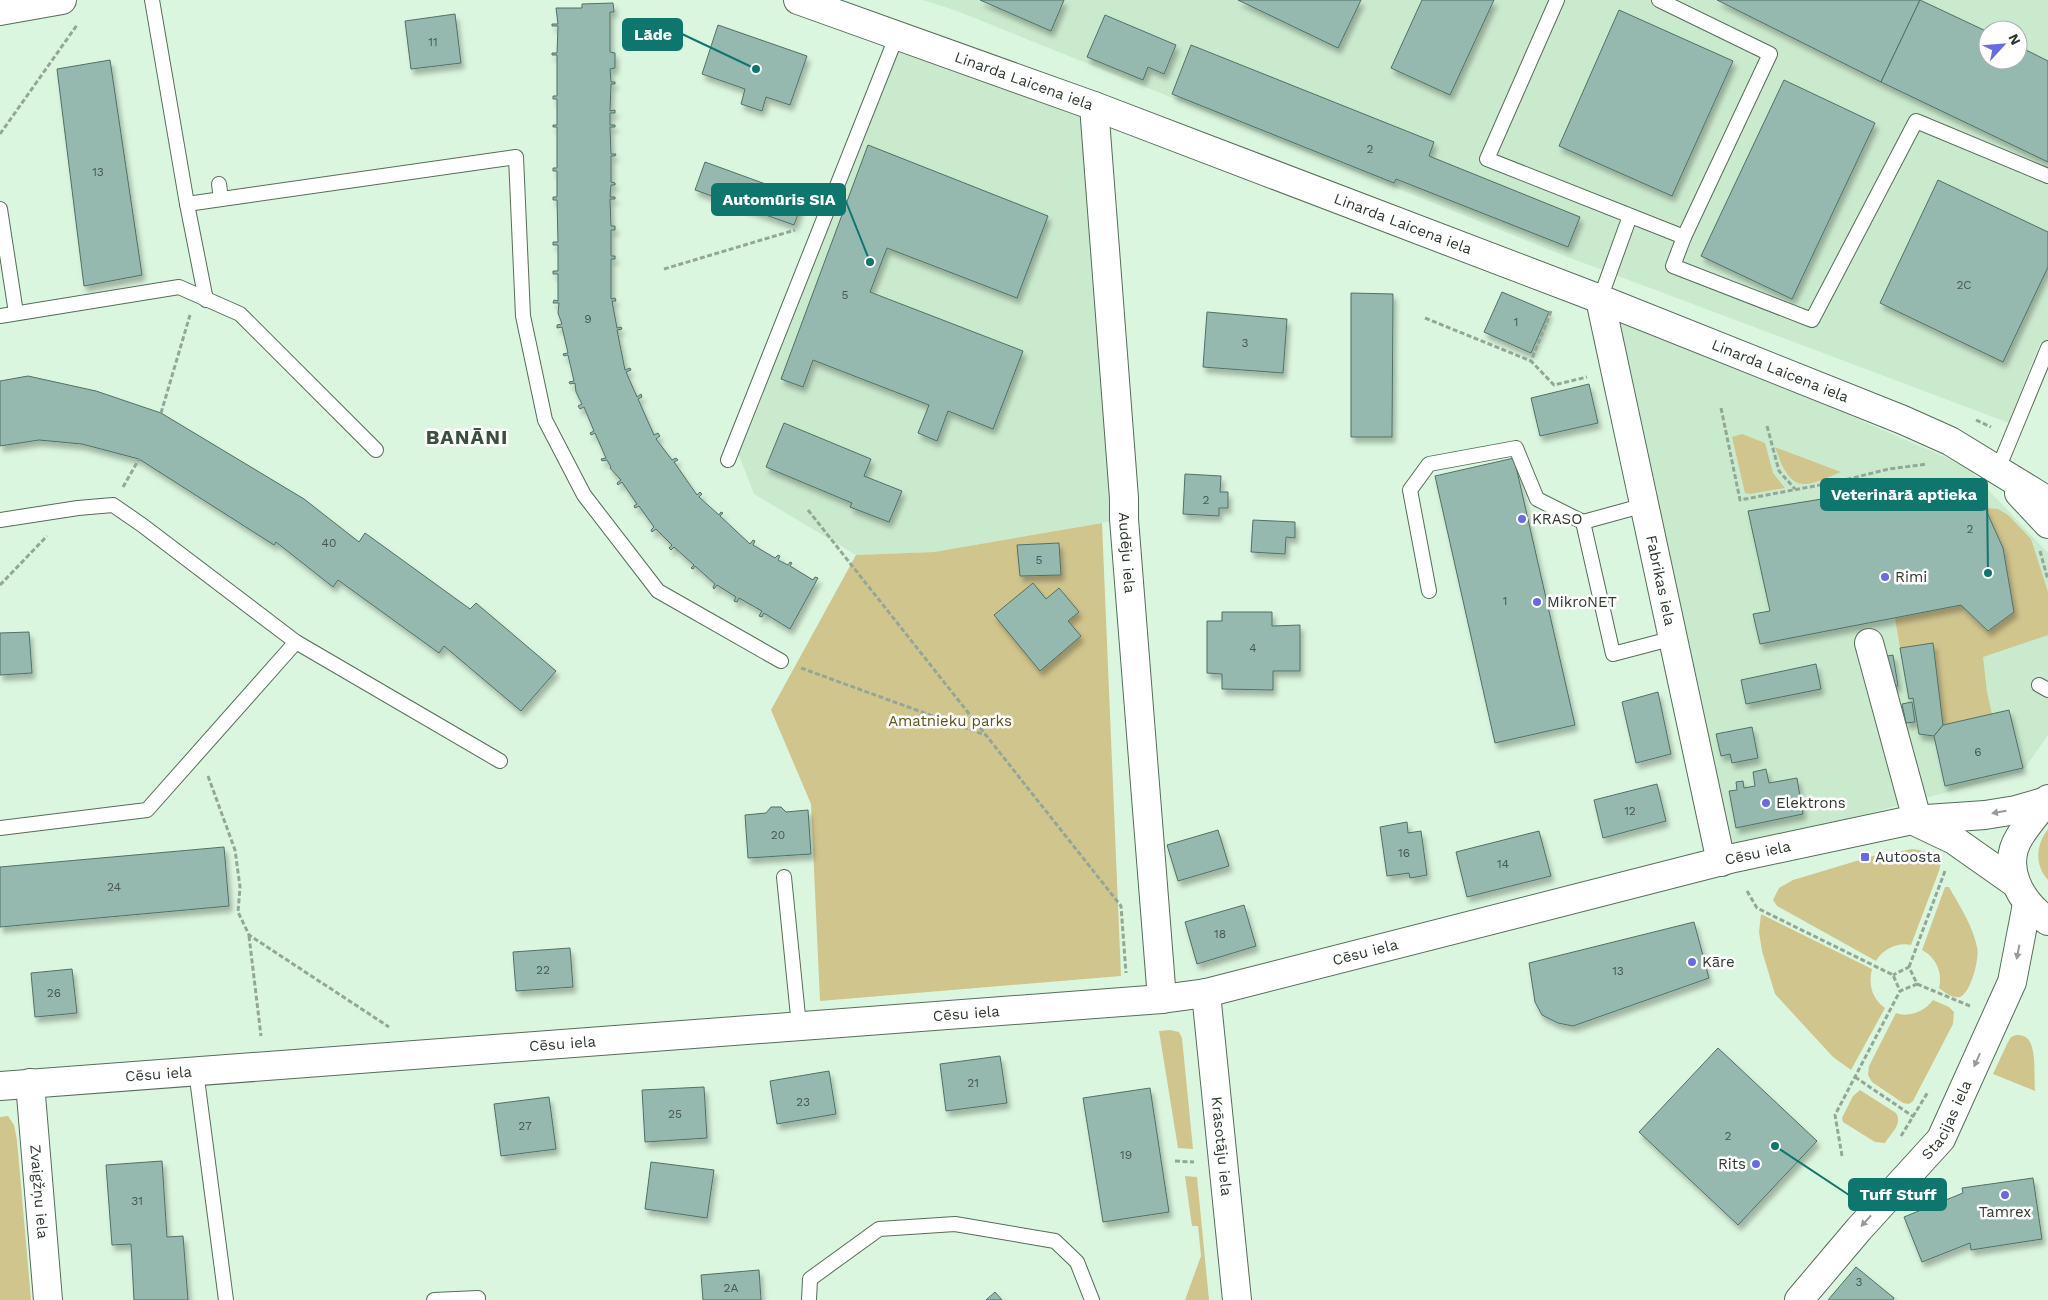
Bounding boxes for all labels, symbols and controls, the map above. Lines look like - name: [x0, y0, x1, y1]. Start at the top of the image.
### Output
- callout: Lāde: [623, 19, 682, 50]
- north arrow: [1978, 20, 2028, 70]
- text: Lāde: [634, 25, 672, 44]
- text: N: [2005, 31, 2024, 47]
- house number: 11: [428, 35, 438, 49]
- street label: Linarda Laicena iela: [952, 48, 1096, 114]
- house number: 2: [1367, 142, 1374, 156]
- house number: 13: [92, 165, 104, 179]
- callout: Automūris SIA: [712, 184, 845, 215]
- street label: Linarda Laicena iela: [1331, 189, 1475, 258]
- text: Automūris SIA: [722, 190, 836, 209]
- house number: 2C: [1956, 278, 1972, 292]
- house number: 5: [842, 288, 849, 302]
- house number: 9: [584, 312, 592, 326]
- house number: 1: [1514, 315, 1518, 329]
- street label: Linarda Laicena iela: [1709, 335, 1852, 407]
- house number: 3: [1242, 336, 1249, 350]
- district label: BANĀNI: [426, 425, 508, 449]
- callout: Veterinārā aptieka: [1821, 479, 1987, 510]
- text: Veterinārā aptieka: [1831, 485, 1978, 504]
- house number: 2: [1203, 493, 1210, 507]
- place label: KRASO: [1532, 510, 1582, 528]
- street label: Audēju iela: [1115, 512, 1139, 594]
- marker: KRASO: [1516, 513, 1528, 525]
- house number: 2: [1967, 522, 1974, 536]
- street label: Fabrikas iela: [1642, 534, 1679, 628]
- house number: 40: [322, 536, 336, 550]
- house number: 5: [1036, 553, 1043, 567]
- place label: Rimi: [1895, 568, 1927, 586]
- marker: Rimi: [1879, 571, 1891, 583]
- place label: MikroNET: [1547, 593, 1617, 611]
- house number: 1: [1503, 594, 1507, 608]
- marker: MikroNET: [1531, 596, 1543, 608]
- house number: 4: [1249, 641, 1257, 655]
- park label: Amatnieku parks: [888, 712, 1012, 730]
- house number: 6: [1974, 745, 1982, 759]
- place label: Elektrons: [1776, 794, 1846, 812]
- marker: Elektrons: [1760, 797, 1772, 809]
- house number: 12: [1624, 804, 1636, 818]
- one-way arrow: [1991, 809, 2007, 817]
- house number: 20: [771, 828, 785, 842]
- street label: Cēsu iela: [1723, 837, 1793, 869]
- house number: 16: [1398, 846, 1410, 860]
- place label: Autoosta: [1875, 848, 1941, 866]
- marker: Autoosta: [1859, 851, 1871, 863]
- house number: 14: [1497, 857, 1509, 871]
- house number: 24: [107, 880, 121, 894]
- house number: 18: [1214, 927, 1226, 941]
- street label: Cēsu iela: [1331, 935, 1400, 969]
- one-way arrow: [2014, 944, 2022, 960]
- place label: Kāre: [1702, 953, 1735, 971]
- marker: Kāre: [1686, 956, 1698, 968]
- house number: 22: [536, 963, 550, 977]
- house number: 13: [1612, 964, 1624, 978]
- house number: 26: [47, 986, 61, 1000]
- street label: Cēsu iela: [932, 1002, 1001, 1025]
- street label: Cēsu iela: [528, 1032, 597, 1055]
- one-way arrow: [1973, 1053, 1981, 1067]
- street label: Cēsu iela: [124, 1063, 193, 1086]
- house number: 21: [967, 1076, 979, 1090]
- street label: Stacijas iela: [1918, 1077, 1976, 1163]
- house number: 23: [796, 1095, 810, 1109]
- street label: Krāsotāju iela: [1207, 1096, 1235, 1197]
- house number: 25: [668, 1107, 682, 1121]
- house number: 27: [518, 1119, 532, 1133]
- house number: 2: [1725, 1129, 1732, 1143]
- street label: Zvaigžņu iela: [26, 1144, 52, 1240]
- house number: 19: [1120, 1148, 1132, 1162]
- place label: Rits: [1718, 1155, 1746, 1173]
- marker: Rits: [1750, 1158, 1762, 1170]
- callout: Tuff Stuff: [1849, 1179, 1946, 1210]
- text: Tuff Stuff: [1859, 1185, 1937, 1204]
- marker: Tamrex: [1999, 1189, 2011, 1201]
- house number: 31: [131, 1194, 143, 1208]
- place label: Tamrex: [1979, 1203, 2031, 1221]
- one-way arrow: [1860, 1214, 1872, 1226]
- house number: 3: [1856, 1275, 1863, 1289]
- house number: 2A: [724, 1281, 739, 1295]

